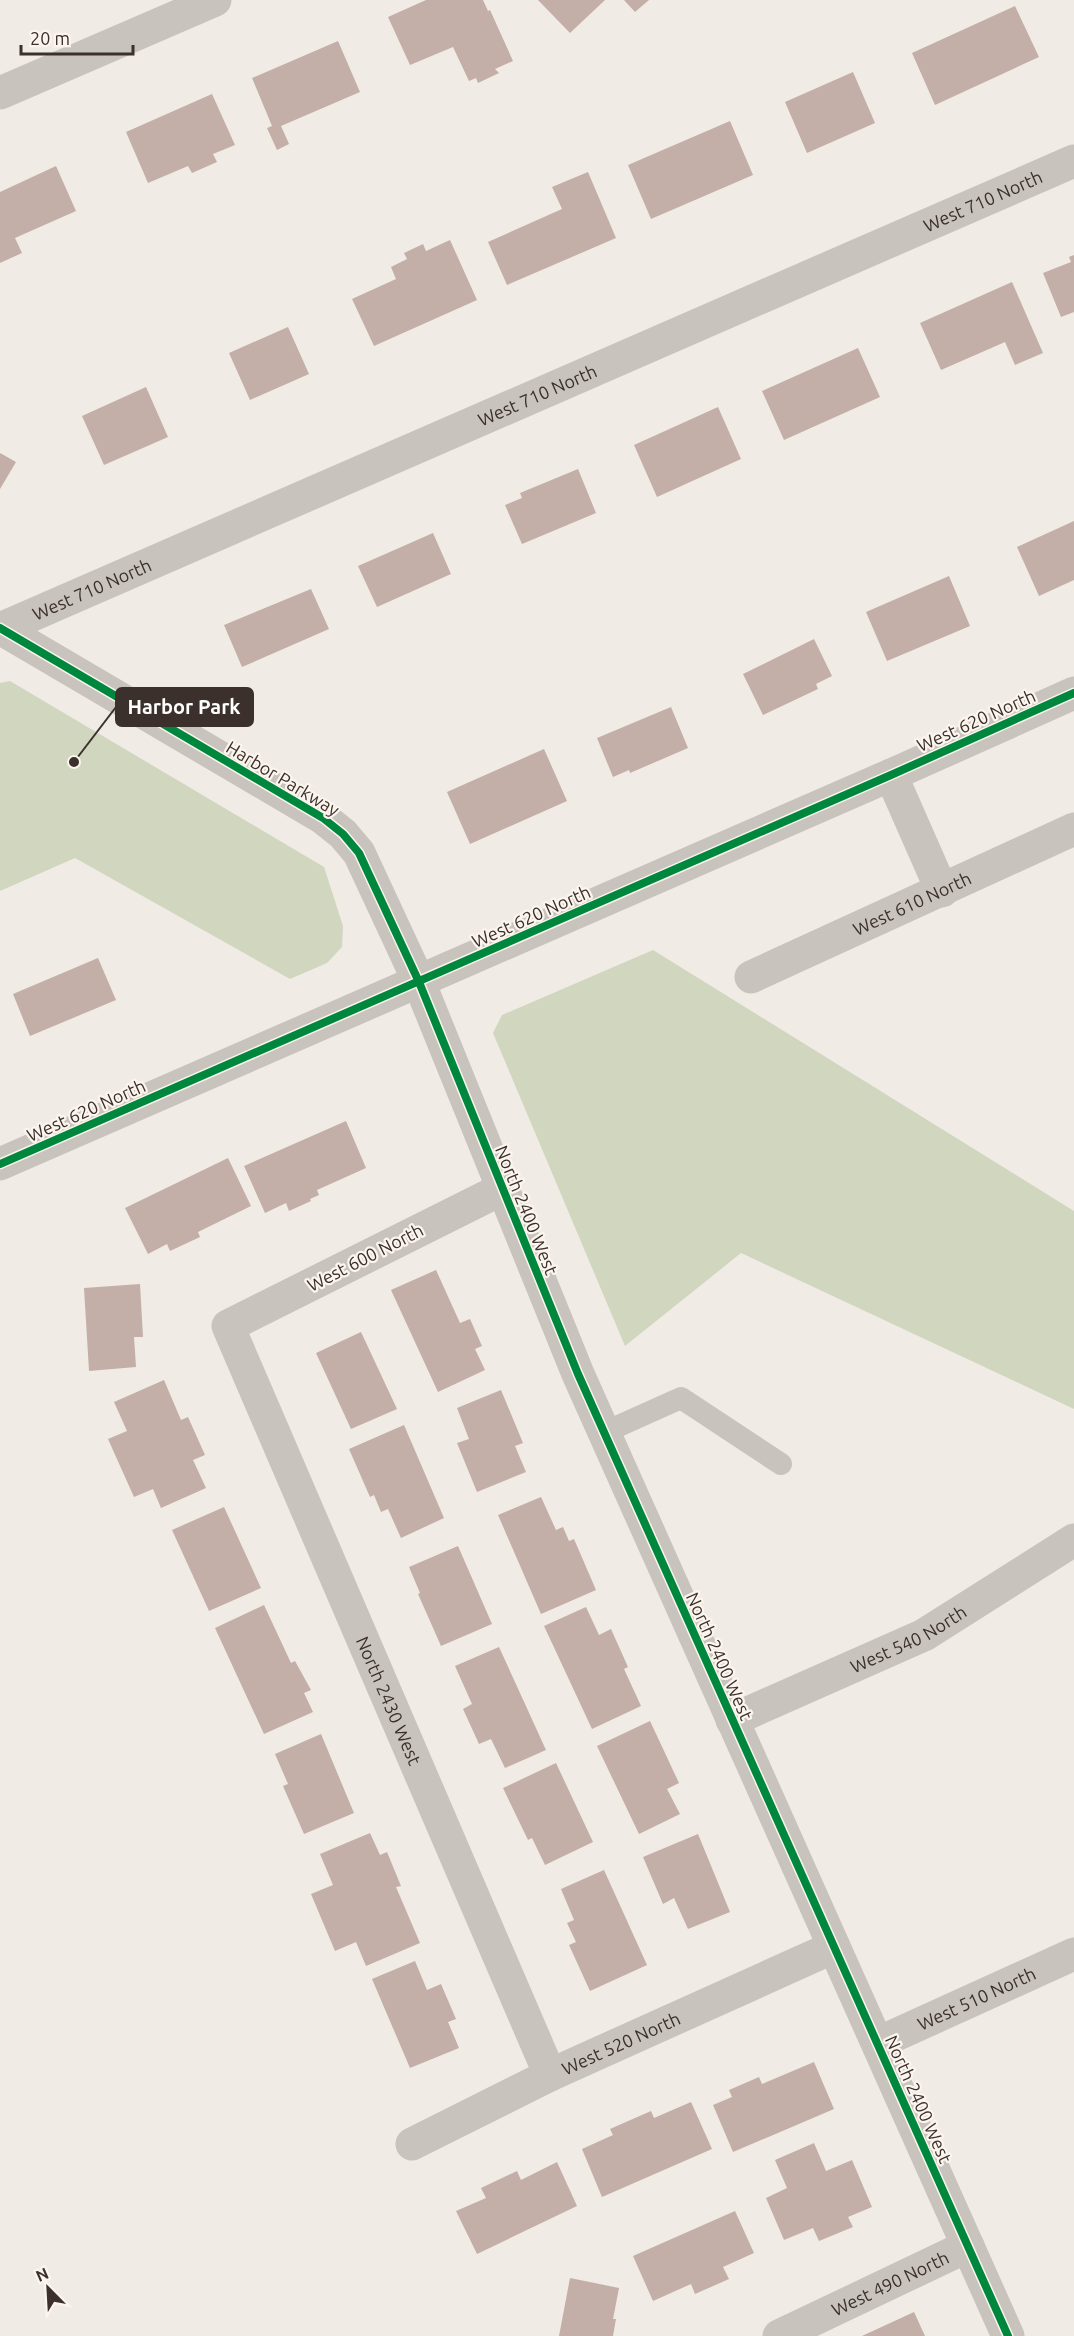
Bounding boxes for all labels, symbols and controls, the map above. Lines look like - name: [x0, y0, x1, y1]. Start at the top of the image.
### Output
- scale bar: [21, 18, 134, 56]
- text: 20 m: [30, 28, 70, 48]
- street label: West 710 North: [920, 166, 1045, 235]
- street label: West 710 North: [475, 360, 600, 430]
- street label: West 710 North: [29, 554, 154, 624]
- street label: West 620 North: [914, 685, 1038, 755]
- callout: Harbor Park: [116, 688, 253, 726]
- text: Harbor Park: [127, 695, 241, 718]
- street label: Harbor Parkway: [223, 736, 343, 820]
- street label: West 610 North: [850, 868, 974, 939]
- street label: West 620 North: [469, 881, 593, 951]
- street label: West 620 North: [24, 1075, 148, 1145]
- street label: North 2400 West: [492, 1142, 562, 1278]
- street label: West 600 North: [304, 1219, 426, 1295]
- street label: North 2400 West: [683, 1589, 757, 1723]
- street label: West 540 North: [847, 1601, 970, 1676]
- street label: North 2430 West: [353, 1633, 425, 1768]
- street label: West 510 North: [914, 1963, 1039, 2034]
- street label: West 520 North: [559, 2008, 683, 2078]
- street label: North 2400 West: [882, 2032, 956, 2166]
- street label: West 490 North: [828, 2247, 952, 2320]
- north arrow: [18, 2258, 78, 2318]
- text: N: [33, 2264, 51, 2285]

